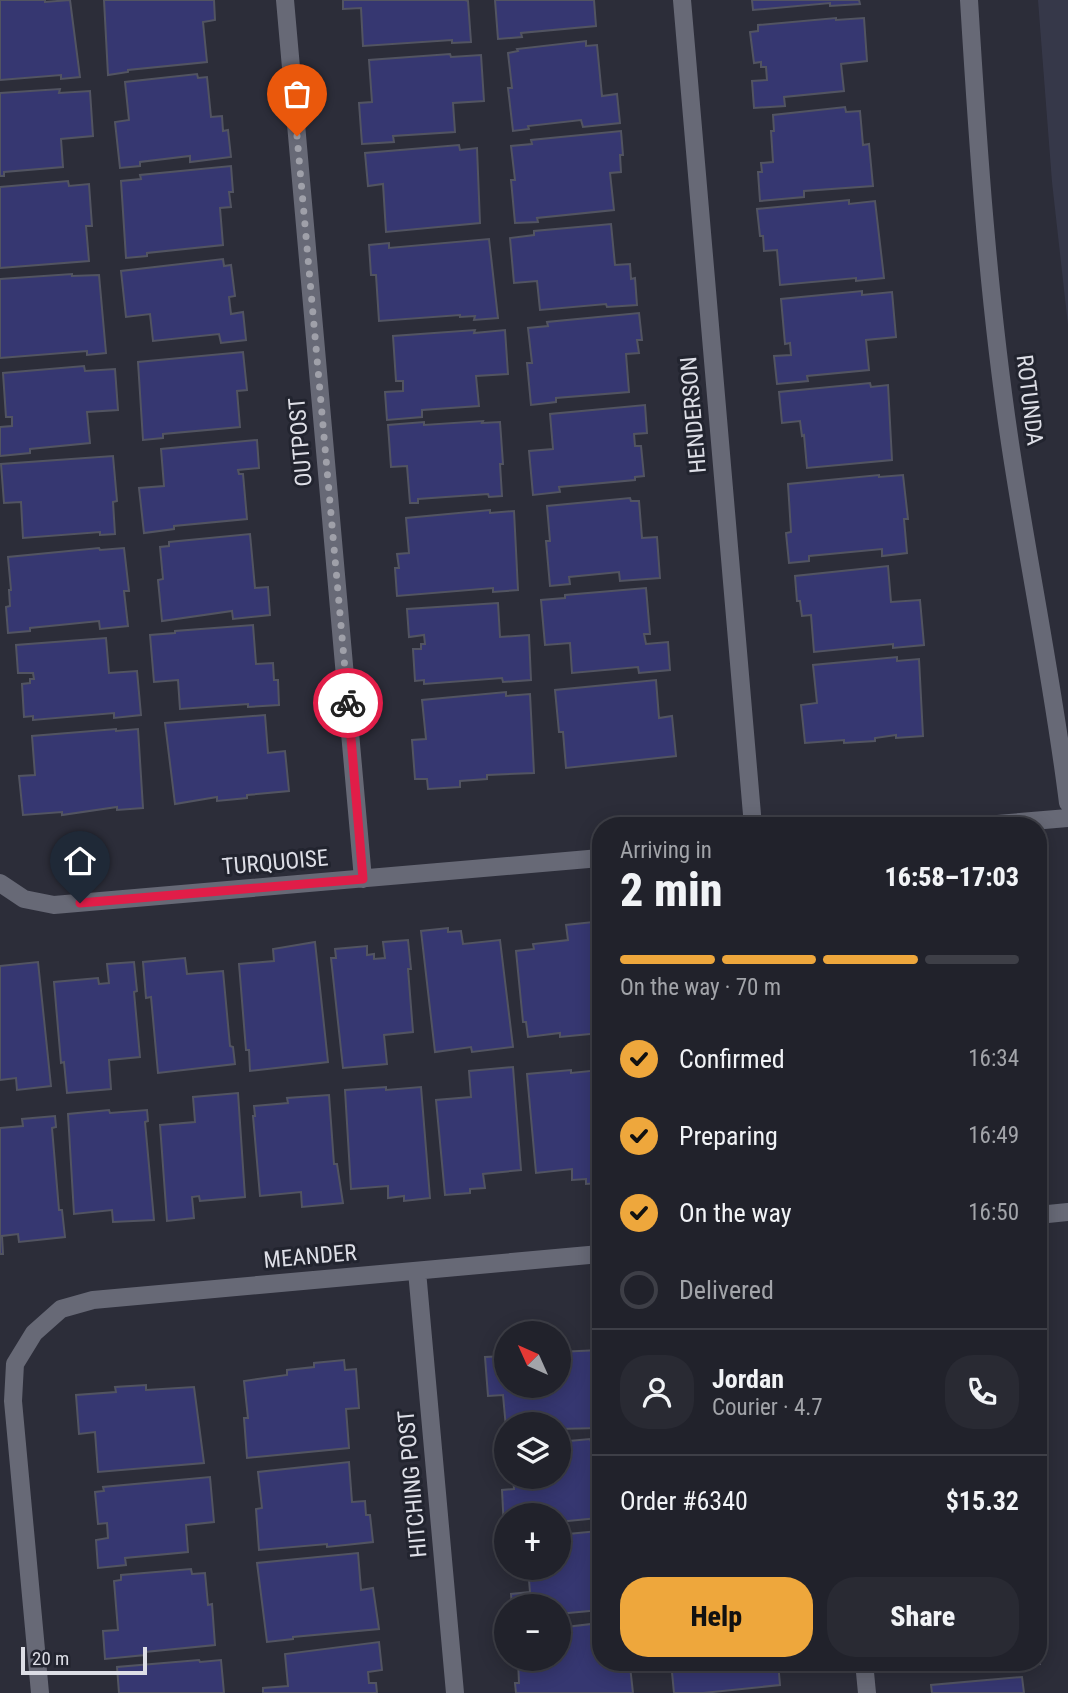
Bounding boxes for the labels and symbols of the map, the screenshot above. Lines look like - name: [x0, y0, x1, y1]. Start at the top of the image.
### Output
- pin: [267, 64, 327, 136]
- street label: ROTUNDA: [1011, 353, 1048, 447]
- street label: HENDERSON: [675, 356, 712, 474]
- street label: OUTPOST: [283, 396, 318, 488]
- courier: [313, 668, 383, 738]
- pin: [50, 831, 110, 903]
- street label: TURQUOISE: [221, 844, 329, 881]
- street label: MEANDER: [262, 1239, 358, 1274]
- north arrow: [494, 1321, 570, 1398]
- street label: HITCHING POST: [393, 1409, 432, 1559]
- scale bar: [21, 1644, 147, 1676]

